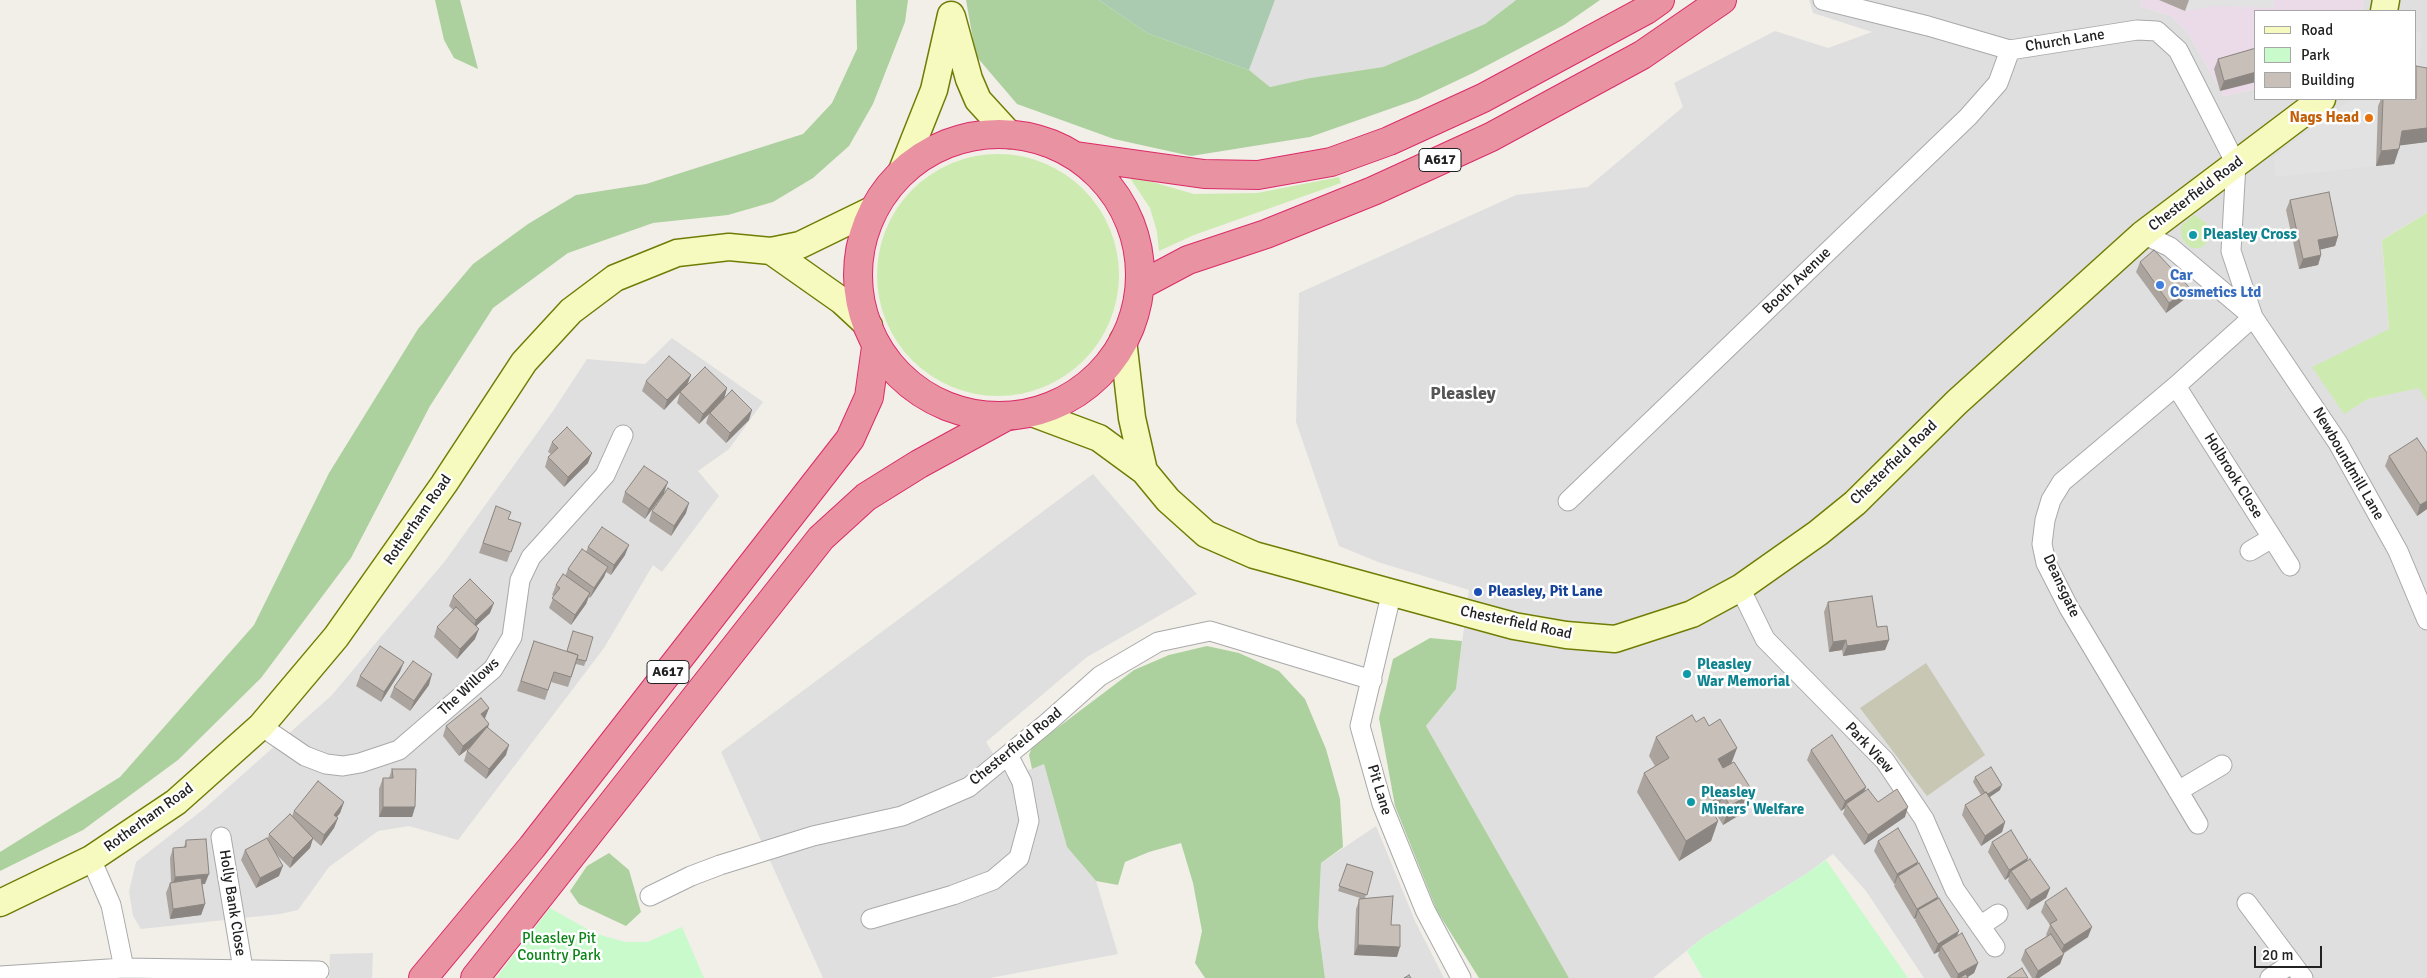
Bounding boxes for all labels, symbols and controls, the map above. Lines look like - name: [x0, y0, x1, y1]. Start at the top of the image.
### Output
- legend: [2254, 10, 2417, 100]
- text: Road: [2301, 21, 2333, 39]
- street label: Church Lane: [2024, 26, 2106, 56]
- text: Park: [2301, 46, 2330, 64]
- text: Building: [2301, 71, 2355, 89]
- place label: Nags Head: [2289, 109, 2359, 127]
- marker: Nags Head: [2363, 112, 2375, 124]
- road number: A617: [1419, 148, 1461, 172]
- street label: Chesterfield Road: [2145, 153, 2247, 235]
- place label: Pleasley Cross: [2203, 226, 2297, 244]
- marker: Pleasley Cross: [2187, 229, 2199, 241]
- street label: Booth Avenue: [1759, 244, 1835, 318]
- place label: Car Cosmetics Ltd: [2170, 267, 2261, 302]
- marker: Car Cosmetics Ltd: [2154, 279, 2166, 291]
- district label: Pleasley: [1430, 383, 1496, 405]
- street label: Newboundmill Lane: [2308, 404, 2388, 524]
- street label: Chesterfield Road: [1847, 417, 1941, 509]
- street label: Holbrook Close: [2200, 430, 2266, 522]
- street label: Rotherham Road: [380, 471, 456, 569]
- street label: Deansgate: [2039, 552, 2083, 620]
- place label: Pleasley, Pit Lane: [1488, 583, 1603, 601]
- marker: Pleasley, Pit Lane: [1472, 586, 1484, 598]
- street label: Chesterfield Road: [1458, 602, 1574, 644]
- street label: The Willows: [435, 654, 503, 720]
- place label: Pleasley War Memorial: [1697, 656, 1790, 691]
- road number: A617: [647, 660, 689, 684]
- marker: Pleasley War Memorial: [1681, 668, 1693, 680]
- street label: Chesterfield Road: [966, 704, 1066, 790]
- street label: Park View: [1841, 719, 1897, 777]
- street label: Pit Lane: [1363, 762, 1395, 818]
- street label: Rotherham Road: [101, 780, 197, 856]
- place label: Pleasley Miners' Welfare: [1701, 784, 1804, 819]
- marker: Pleasley Miners' Welfare: [1685, 796, 1697, 808]
- street label: Holly Bank Close: [215, 848, 249, 958]
- park label: Pleasley Pit Country Park: [517, 930, 601, 965]
- scale bar: [2257, 936, 2324, 968]
- text: 20 m: [2262, 946, 2293, 964]

